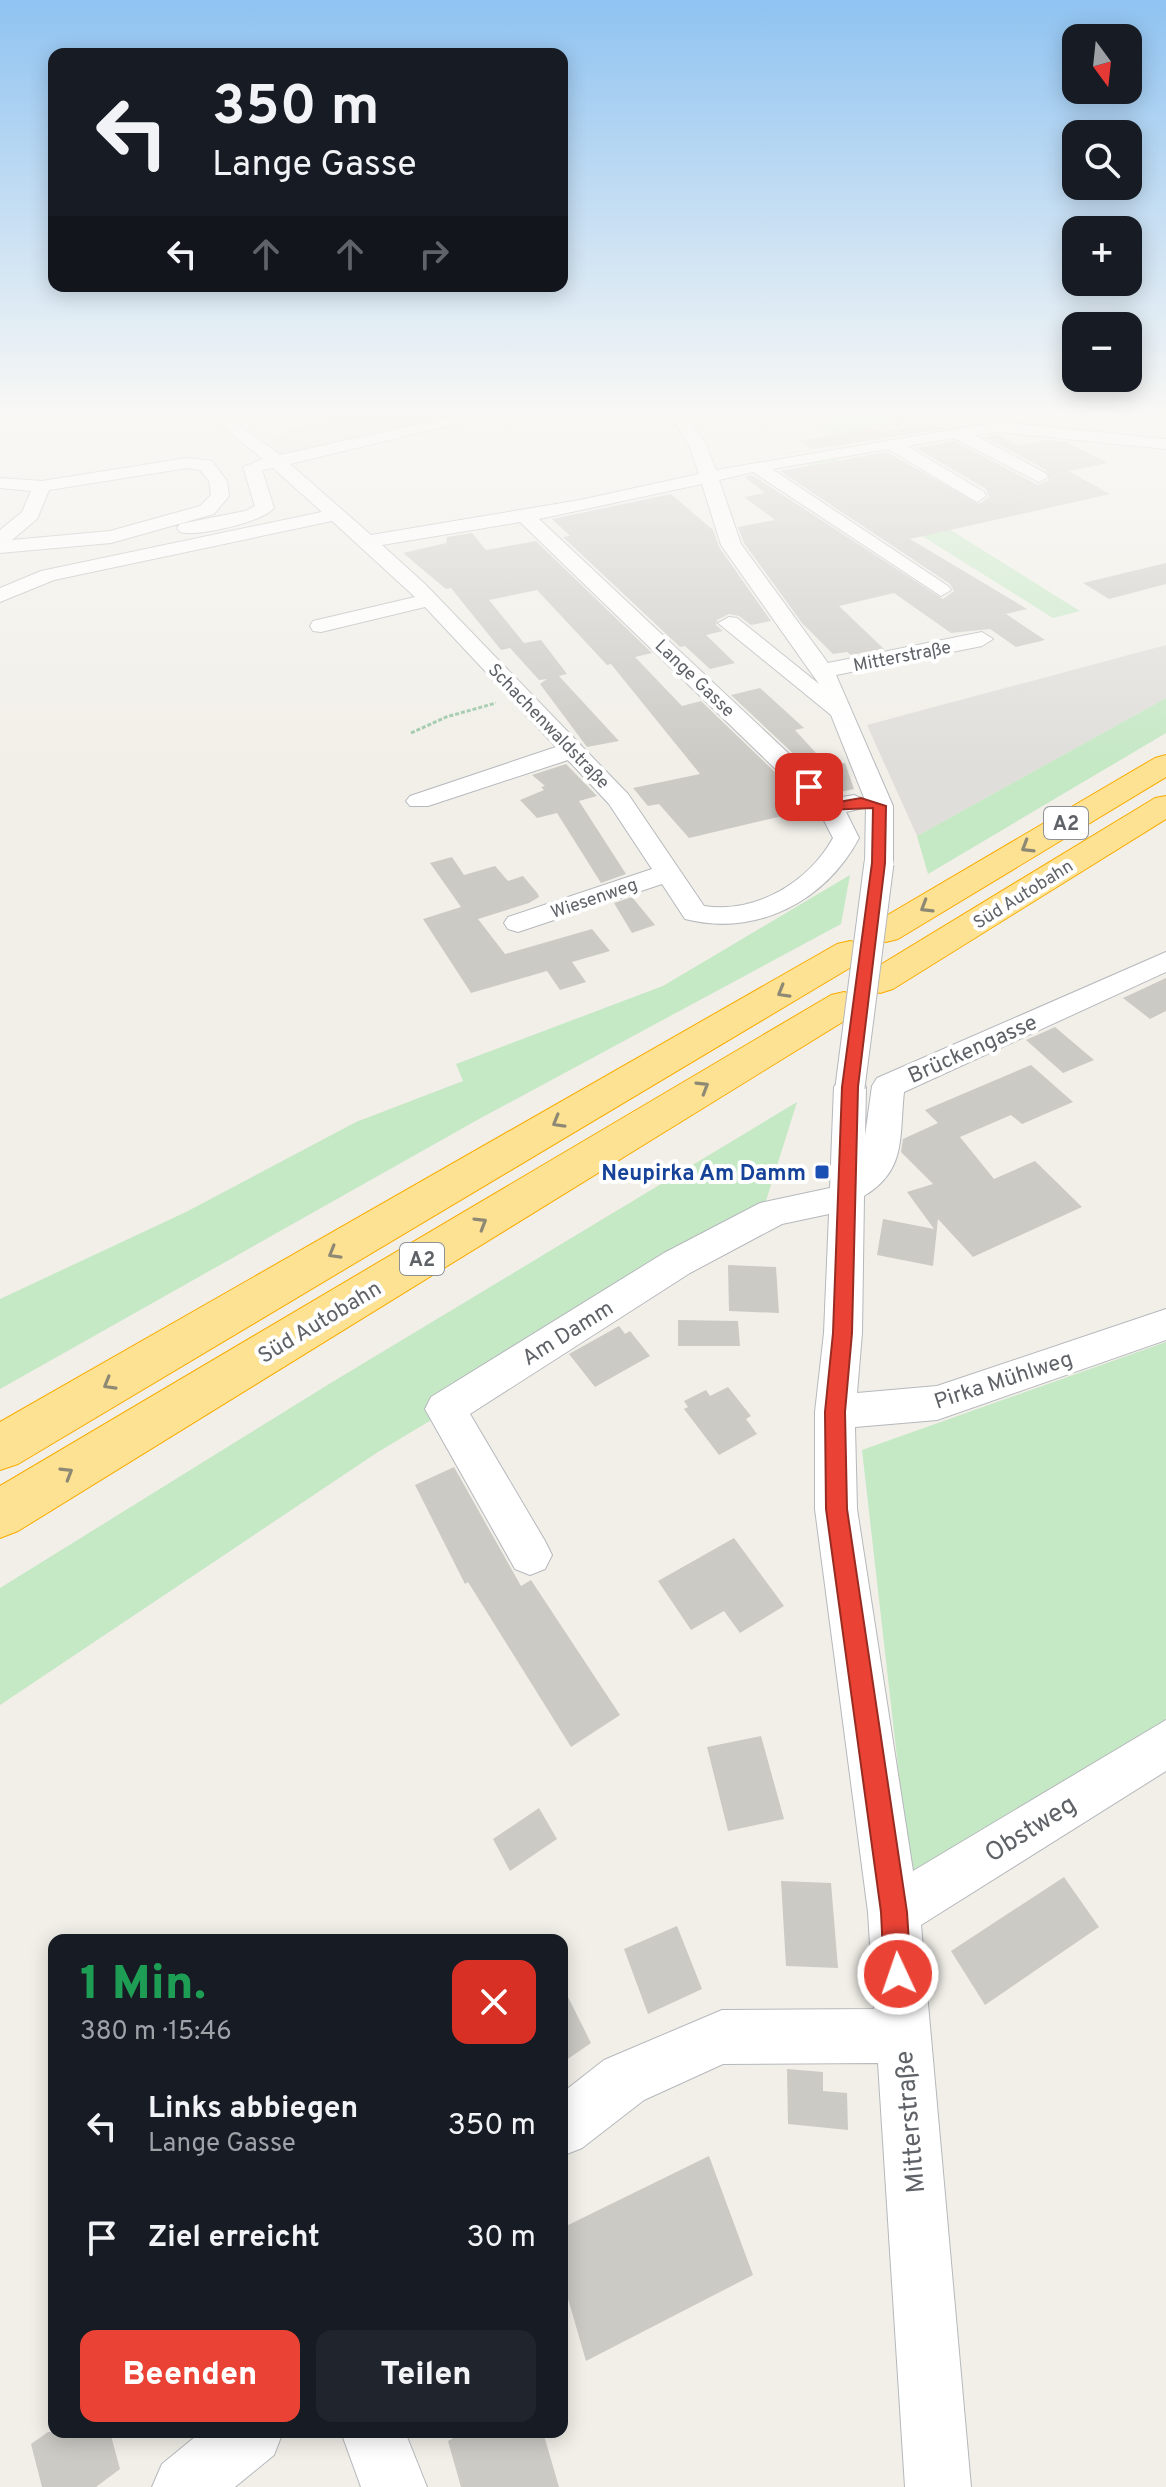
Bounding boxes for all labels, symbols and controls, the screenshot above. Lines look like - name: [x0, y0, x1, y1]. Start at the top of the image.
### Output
- north arrow: [1062, 24, 1142, 104]
- map controls: [1062, 24, 1142, 392]
- text: 350 m: [212, 74, 380, 144]
- icon: left: [80, 80, 184, 184]
- button: search: [1062, 120, 1142, 200]
- text: Lange Gasse: [212, 143, 417, 189]
- button: +: [1062, 216, 1142, 296]
- icon: left: [160, 232, 204, 276]
- icon: ahead: [244, 232, 288, 276]
- icon: ahead: [328, 232, 372, 276]
- icon: right: [412, 232, 456, 276]
- button: −: [1062, 312, 1142, 392]
- street label: Lange Gasse: [649, 635, 739, 723]
- street label: Mitterstraße: [852, 637, 953, 678]
- street label: Schachenwaldstraße: [482, 659, 614, 795]
- pin: [775, 753, 843, 821]
- icon: arrive: [787, 765, 831, 809]
- road number: A2: [1044, 807, 1088, 839]
- one-way arrow: [1021, 837, 1036, 853]
- street label: Süd Autobahn: [969, 855, 1078, 935]
- street label: Wiesenweg: [548, 874, 641, 925]
- one-way arrow: [920, 897, 935, 912]
- one-way arrow: [777, 982, 792, 997]
- street label: Brückengasse: [904, 1010, 1042, 1091]
- one-way arrow: [694, 1081, 709, 1097]
- one-way arrow: [552, 1113, 567, 1128]
- place label: Neupirka Am Damm: [601, 1161, 806, 1188]
- marker: Neupirka Am Damm: [813, 1163, 831, 1181]
- one-way arrow: [472, 1217, 487, 1232]
- road number: A2: [400, 1243, 444, 1275]
- one-way arrow: [328, 1244, 342, 1259]
- street label: Süd Autobahn: [254, 1276, 387, 1371]
- street label: Am Damm: [518, 1295, 619, 1373]
- street label: Pirka Mühlweg: [931, 1346, 1076, 1416]
- one-way arrow: [103, 1375, 118, 1390]
- one-way arrow: [58, 1468, 73, 1483]
- street label: Obstweg: [979, 1789, 1083, 1871]
- position arrow: [856, 1932, 940, 2016]
- text: 1 Min.: [80, 1956, 206, 2016]
- button: close: [452, 1960, 536, 2044]
- text: 380 m · 15:46: [80, 2016, 232, 2049]
- street label: Mitterstraße: [889, 2049, 934, 2194]
- text: Links abbiegen: [148, 2091, 358, 2128]
- icon: left: [80, 2104, 124, 2148]
- text: 350 m: [448, 2108, 536, 2145]
- text: Lange Gasse: [148, 2128, 296, 2161]
- icon: arrive: [80, 2216, 124, 2260]
- text: Ziel erreicht: [148, 2220, 320, 2257]
- text: 30 m: [467, 2220, 536, 2257]
- button: Beenden: [80, 2330, 300, 2422]
- button: Teilen: [316, 2330, 536, 2422]

